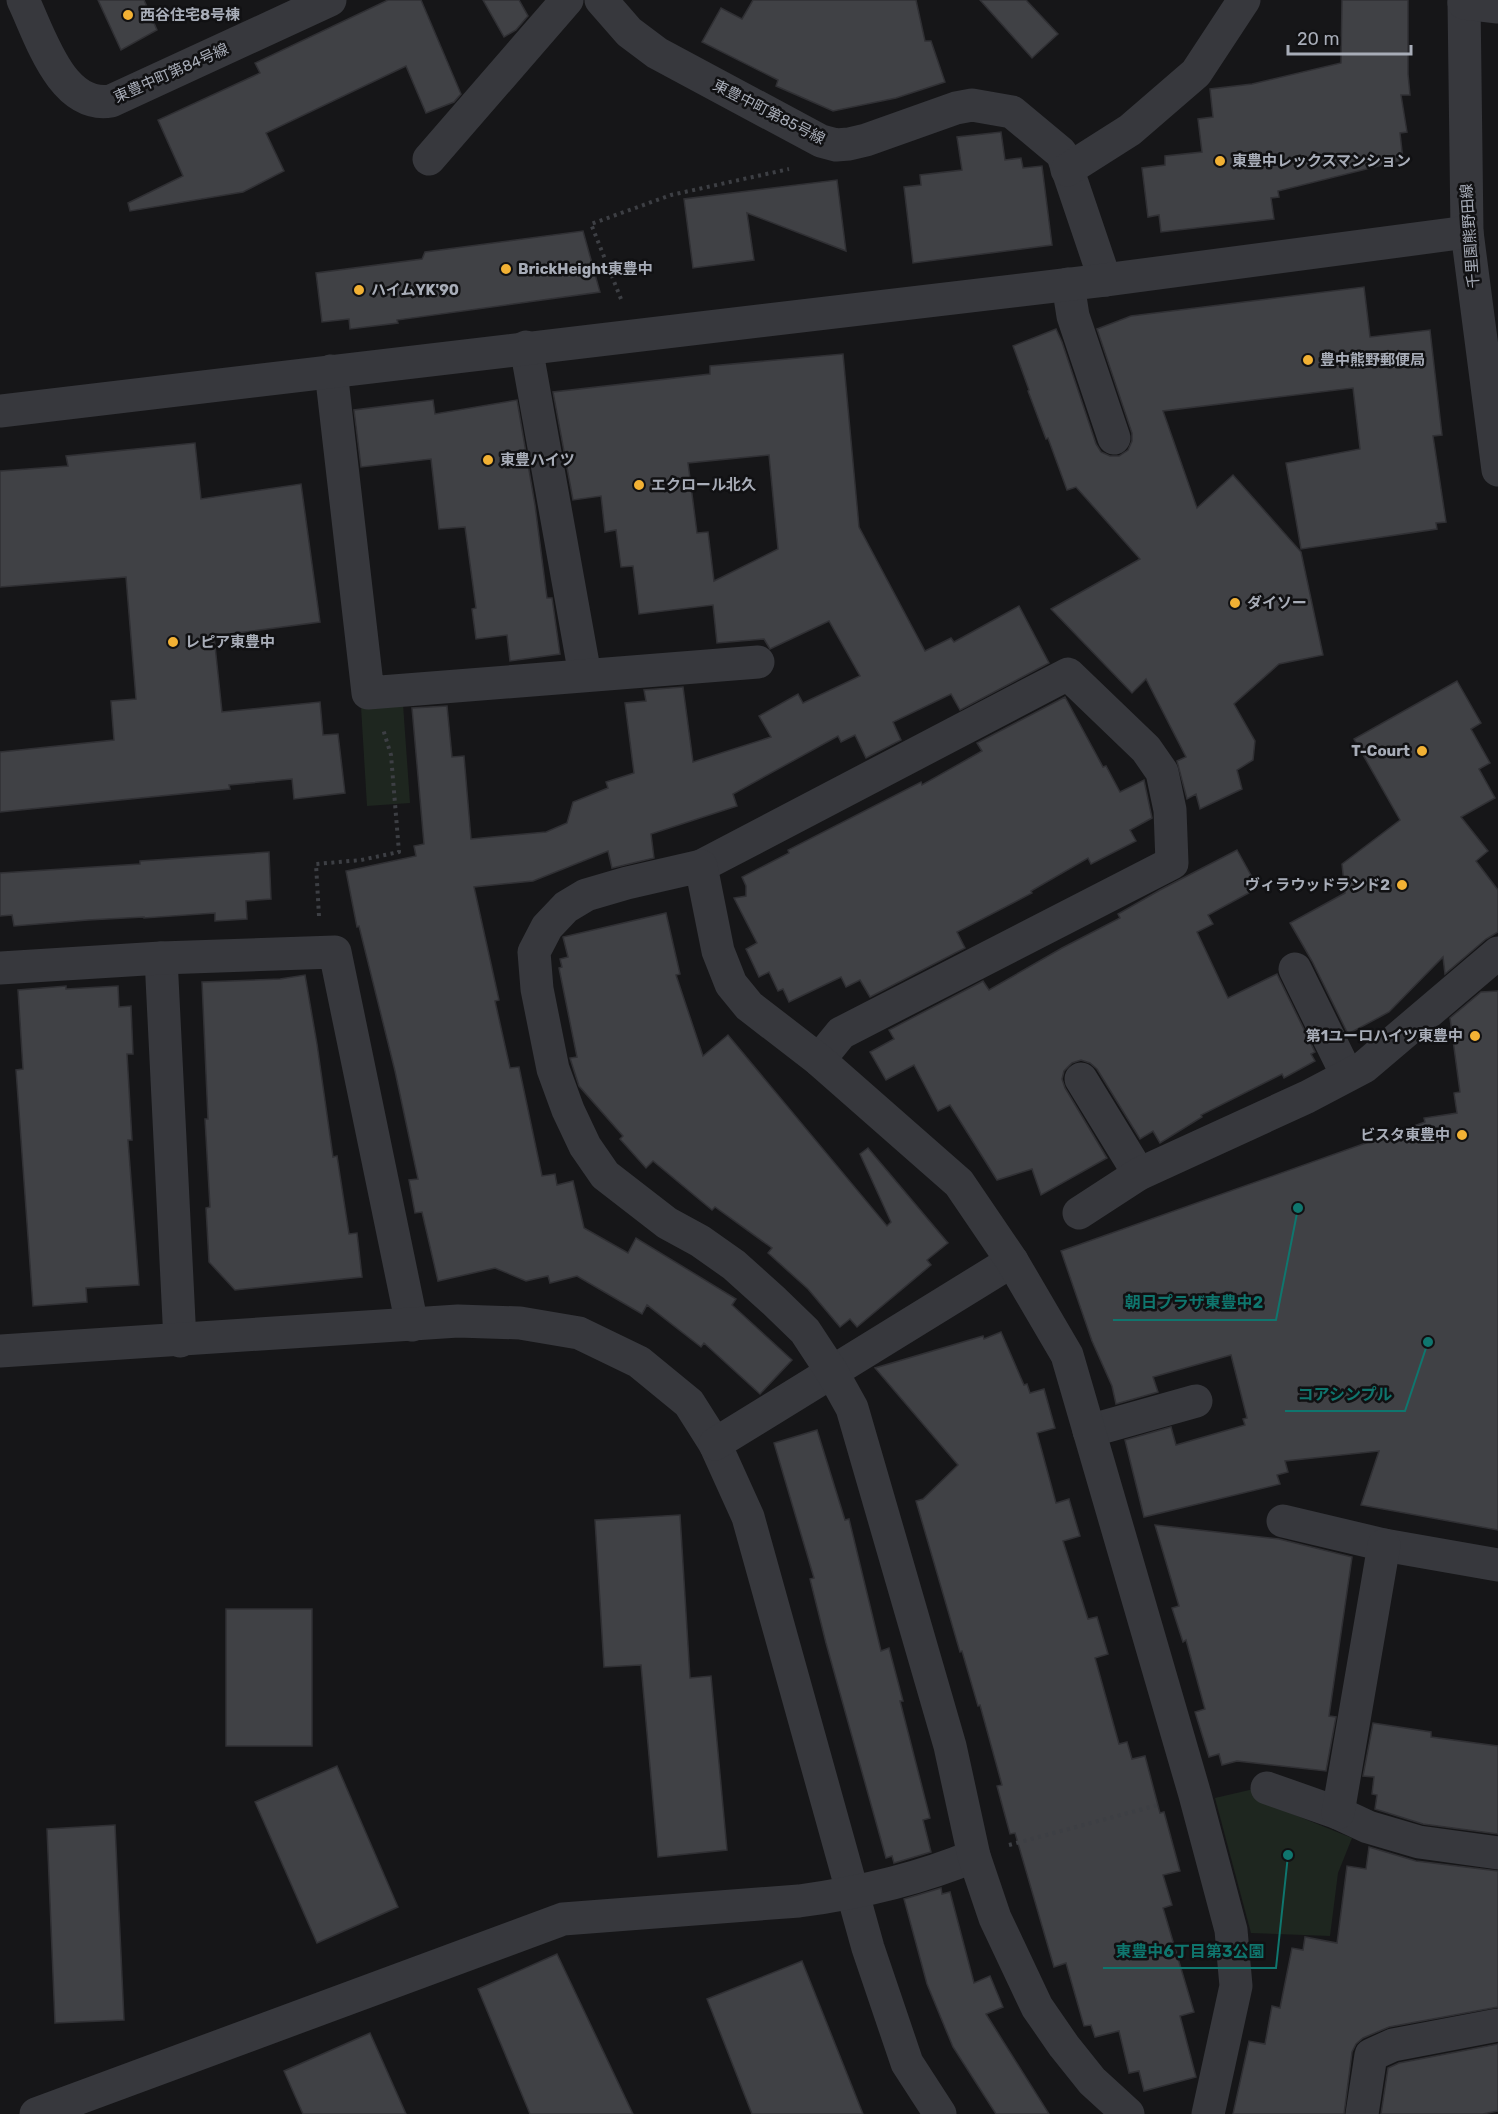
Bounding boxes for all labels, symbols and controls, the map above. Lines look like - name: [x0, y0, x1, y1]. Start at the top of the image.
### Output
- place label: 西谷住宅8号棟: [140, 6, 240, 24]
- marker: 西谷住宅8号棟: [121, 8, 135, 22]
- scale bar: [1288, 18, 1411, 56]
- text: 20 m: [1297, 28, 1339, 50]
- street label: 東豊中町第84号線: [111, 40, 231, 106]
- street label: 東豊中町第85号線: [710, 76, 828, 148]
- place label: 東豊中レックスマンション: [1232, 152, 1411, 170]
- marker: 東豊中レックスマンション: [1213, 154, 1227, 168]
- street label: 千里園熊野田線: [1457, 183, 1483, 289]
- place label: BrickHeight東豊中: [518, 260, 653, 278]
- marker: BrickHeight東豊中: [499, 262, 513, 276]
- place label: ハイムYK'90: [371, 281, 459, 299]
- marker: ハイムYK'90: [352, 283, 366, 297]
- place label: 豊中熊野郵便局: [1320, 351, 1425, 369]
- marker: 豊中熊野郵便局: [1301, 353, 1315, 367]
- place label: 東豊ハイツ: [500, 451, 575, 469]
- marker: 東豊ハイツ: [481, 453, 495, 467]
- place label: エクロール北久: [651, 476, 756, 494]
- marker: エクロール北久: [632, 478, 646, 492]
- place label: ダイソー: [1247, 594, 1307, 612]
- marker: ダイソー: [1228, 596, 1242, 610]
- place label: レピア東豊中: [185, 633, 275, 651]
- marker: レピア東豊中: [166, 635, 180, 649]
- place label: T-Court: [1351, 742, 1410, 760]
- marker: T-Court: [1415, 744, 1429, 758]
- place label: ヴィラウッドランド2: [1245, 876, 1390, 894]
- marker: ヴィラウッドランド2: [1395, 878, 1409, 892]
- place label: 第1ユーロハイツ東豊中: [1306, 1027, 1463, 1045]
- marker: 第1ユーロハイツ東豊中: [1468, 1029, 1482, 1043]
- place label: ビスタ東豊中: [1360, 1126, 1450, 1144]
- marker: ビスタ東豊中: [1455, 1128, 1469, 1142]
- callout: 朝日プラザ東豊中2: [1113, 1286, 1276, 1320]
- text: 朝日プラザ東豊中2: [1125, 1293, 1263, 1312]
- callout: コアシンプル: [1285, 1377, 1405, 1411]
- text: コアシンプル: [1298, 1385, 1392, 1404]
- callout: 東豊中6丁目第3公園: [1103, 1934, 1276, 1968]
- text: 東豊中6丁目第3公園: [1116, 1942, 1264, 1961]

